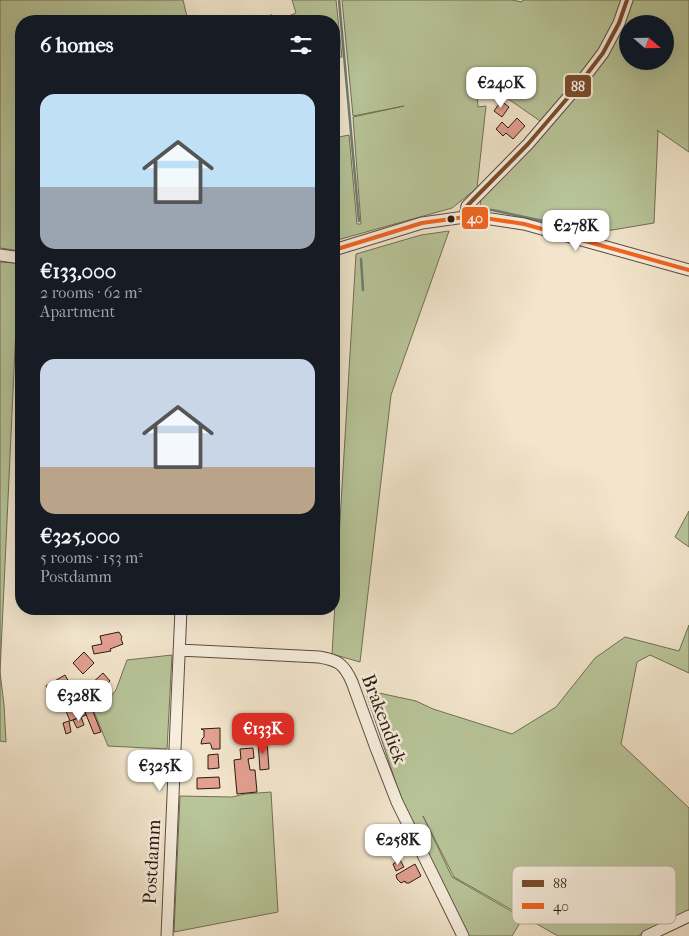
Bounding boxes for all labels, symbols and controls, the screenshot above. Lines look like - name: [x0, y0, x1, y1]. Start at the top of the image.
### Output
- north arrow: [619, 15, 674, 70]
- map controls: [619, 15, 674, 70]
- icon: filters: [287, 31, 315, 59]
- text: 6 homes: [40, 33, 114, 57]
- pin: €240K: [466, 66, 536, 109]
- text: €240K: [477, 73, 525, 92]
- line badge: 88: [564, 74, 592, 98]
- text: 88: [571, 78, 585, 95]
- icon: home: [133, 127, 223, 217]
- line badge: 40: [461, 206, 489, 230]
- text: 40: [466, 210, 483, 227]
- pin: €278K: [541, 210, 611, 252]
- unlabelled marker: [446, 214, 456, 224]
- text: €278K: [553, 216, 599, 235]
- text: €133,000: [40, 259, 116, 283]
- text: 2 rooms · 62 m²: [40, 283, 142, 302]
- text: Apartment: [40, 302, 115, 321]
- icon: home: [133, 392, 223, 482]
- text: €325,000: [40, 524, 120, 548]
- text: 5 rooms · 153 m²: [40, 548, 143, 567]
- text: Postdamm: [40, 567, 112, 586]
- street label: Brakendiek: [357, 671, 411, 767]
- pin: €328K: [44, 680, 114, 722]
- text: €328K: [57, 686, 101, 705]
- pin: €133K: [228, 712, 298, 755]
- text: €133K: [243, 719, 283, 738]
- pin: €325K: [125, 750, 195, 792]
- text: €325K: [139, 756, 181, 775]
- street label: Postdamm: [139, 819, 165, 905]
- pin: €258K: [363, 824, 433, 866]
- text: €258K: [376, 830, 420, 849]
- legend: [512, 866, 676, 924]
- text: 88: [553, 875, 567, 892]
- text: 40: [553, 898, 569, 915]

